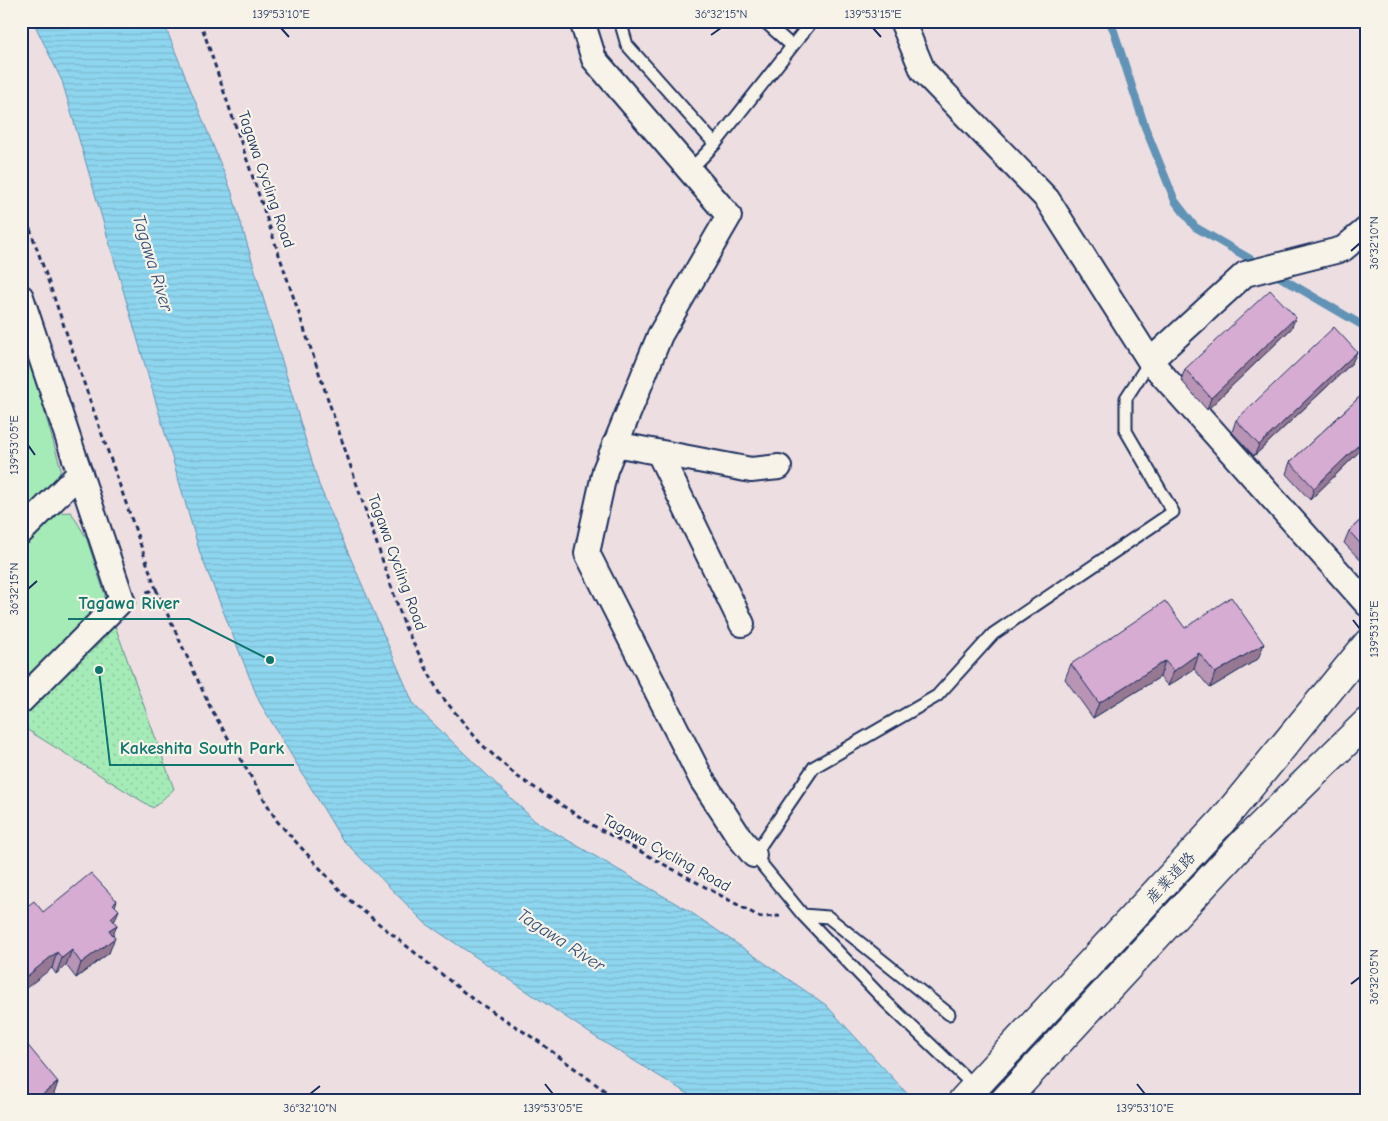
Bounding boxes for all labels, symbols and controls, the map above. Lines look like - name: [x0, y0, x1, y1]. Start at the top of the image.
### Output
- text: 139°53'10"E: [252, 7, 310, 21]
- text: 36°32'15"N: [695, 7, 747, 21]
- text: 139°53'15"E: [845, 7, 901, 21]
- street label: Tagawa Cycling Road: [234, 109, 298, 250]
- water label: Tagawa River: [128, 212, 177, 315]
- text: 36°32'10"N: [1367, 216, 1381, 270]
- text: 139°53'05"E: [7, 415, 21, 475]
- street label: Tagawa Cycling Road: [364, 492, 430, 633]
- text: 36°32'15"N: [7, 563, 21, 615]
- callout: Tagawa River: [68, 586, 189, 619]
- text: Tagawa River: [78, 593, 180, 614]
- text: 139°53'15"E: [1367, 601, 1381, 657]
- callout: Kakeshita South Park: [110, 732, 294, 765]
- text: Kakeshita South Park: [120, 738, 285, 759]
- street label: Tagawa Cycling Road: [599, 810, 734, 896]
- street label: 産業道路: [1142, 848, 1199, 907]
- water label: Tagawa River: [513, 904, 609, 977]
- text: 36°32'05"N: [1367, 949, 1381, 1005]
- text: 36°32'10"N: [283, 1101, 337, 1115]
- text: 139°53'05"E: [523, 1101, 583, 1115]
- text: 139°53'10"E: [1116, 1101, 1174, 1115]

